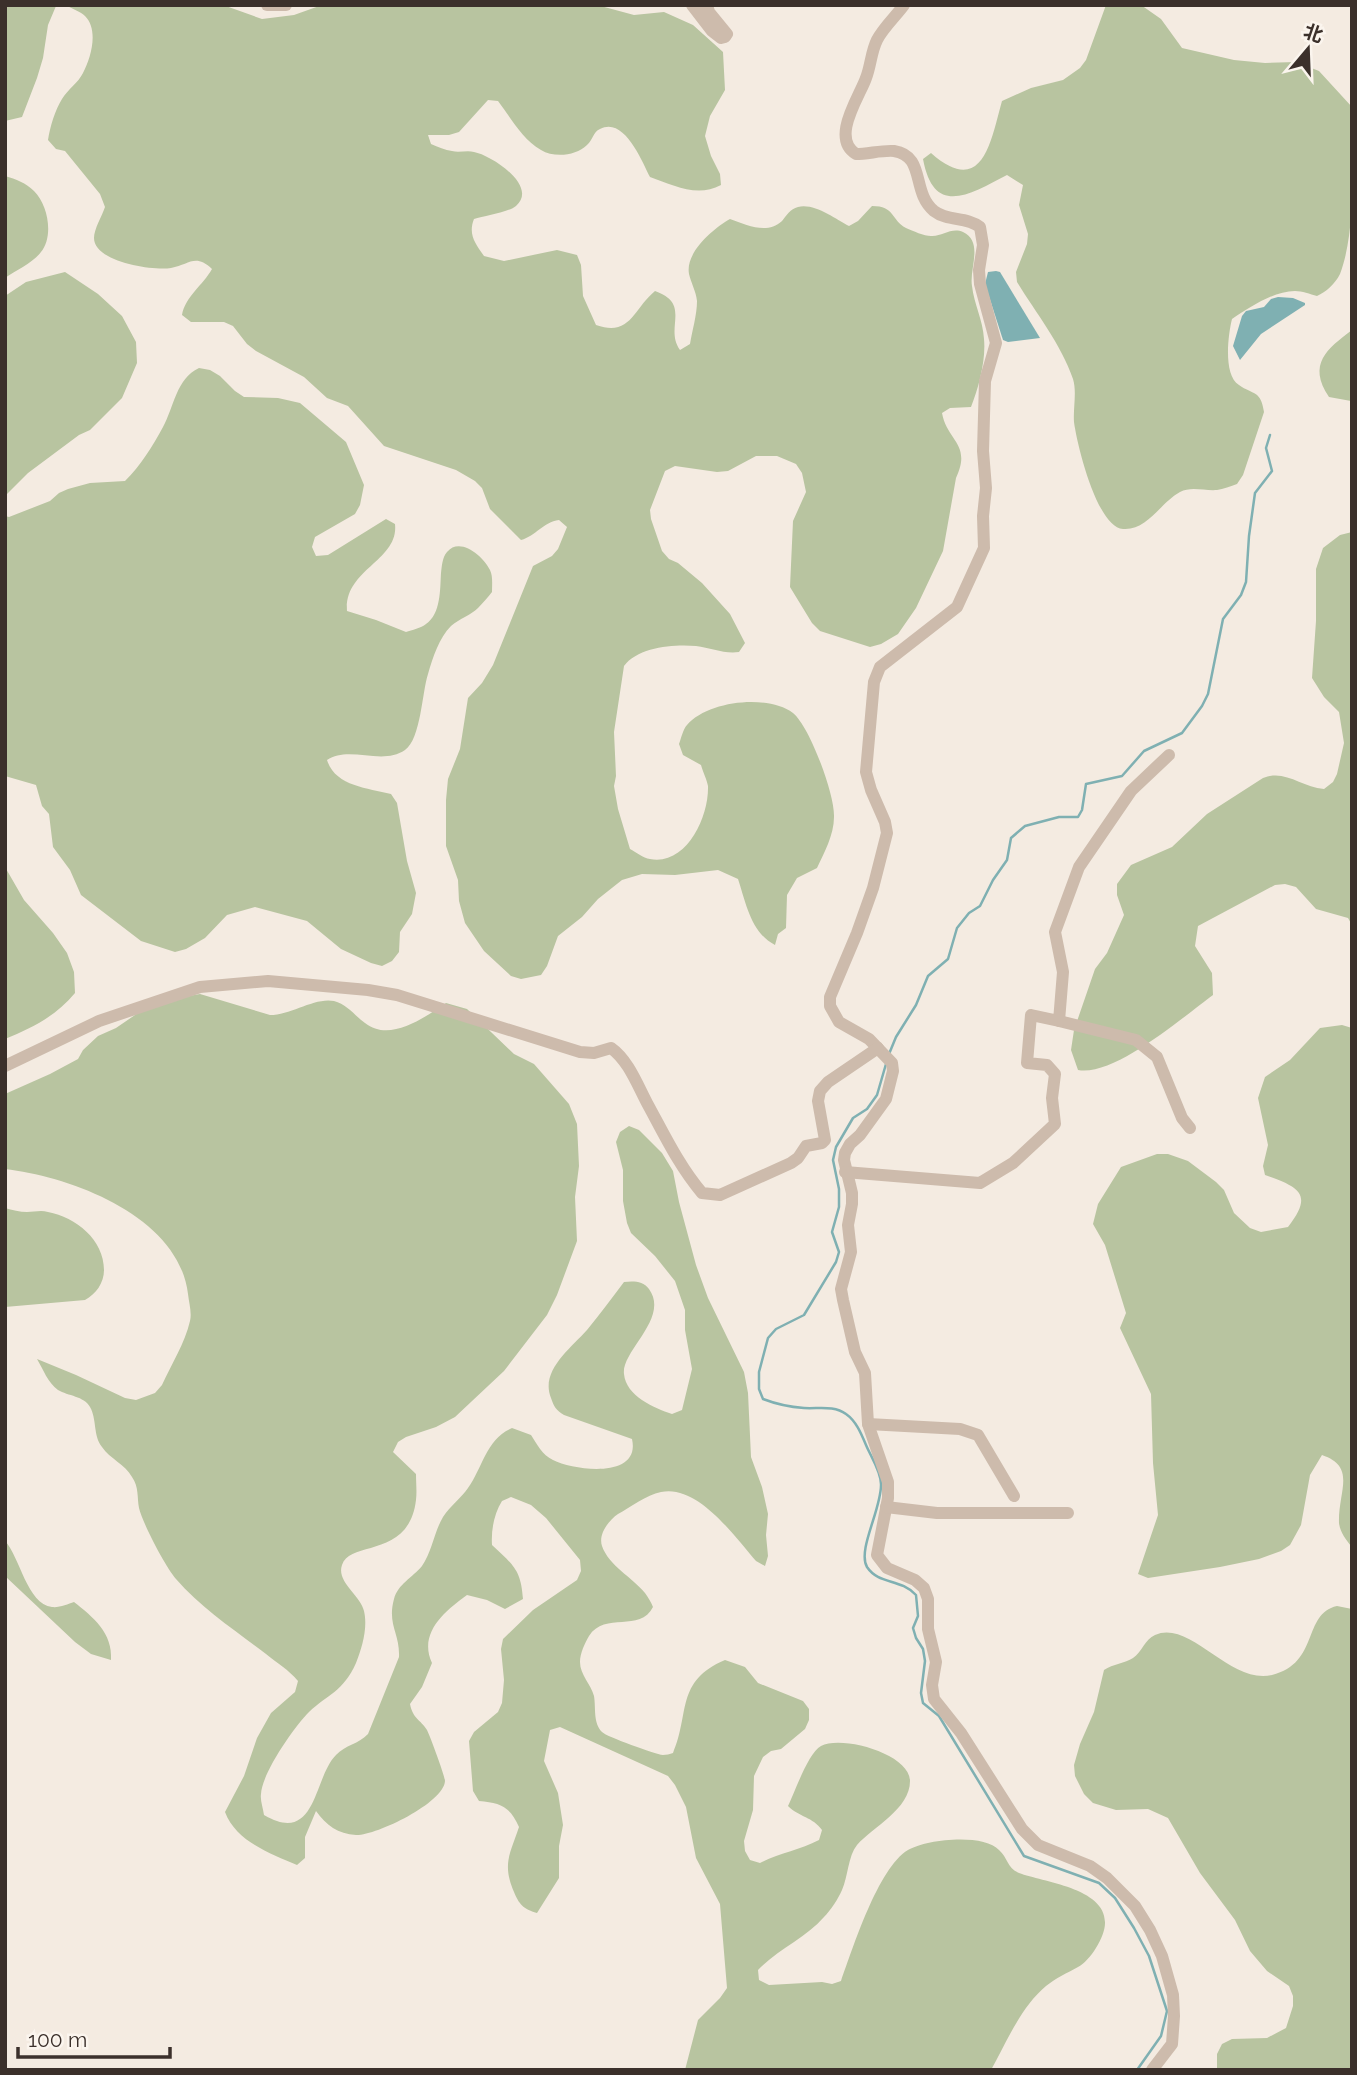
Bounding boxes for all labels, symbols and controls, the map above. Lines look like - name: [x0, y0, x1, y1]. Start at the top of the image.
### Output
- north arrow: [1273, 14, 1343, 84]
- text: 北: [1301, 19, 1326, 46]
- scale bar: [18, 2016, 170, 2060]
- text: 100 m: [28, 2027, 87, 2052]

